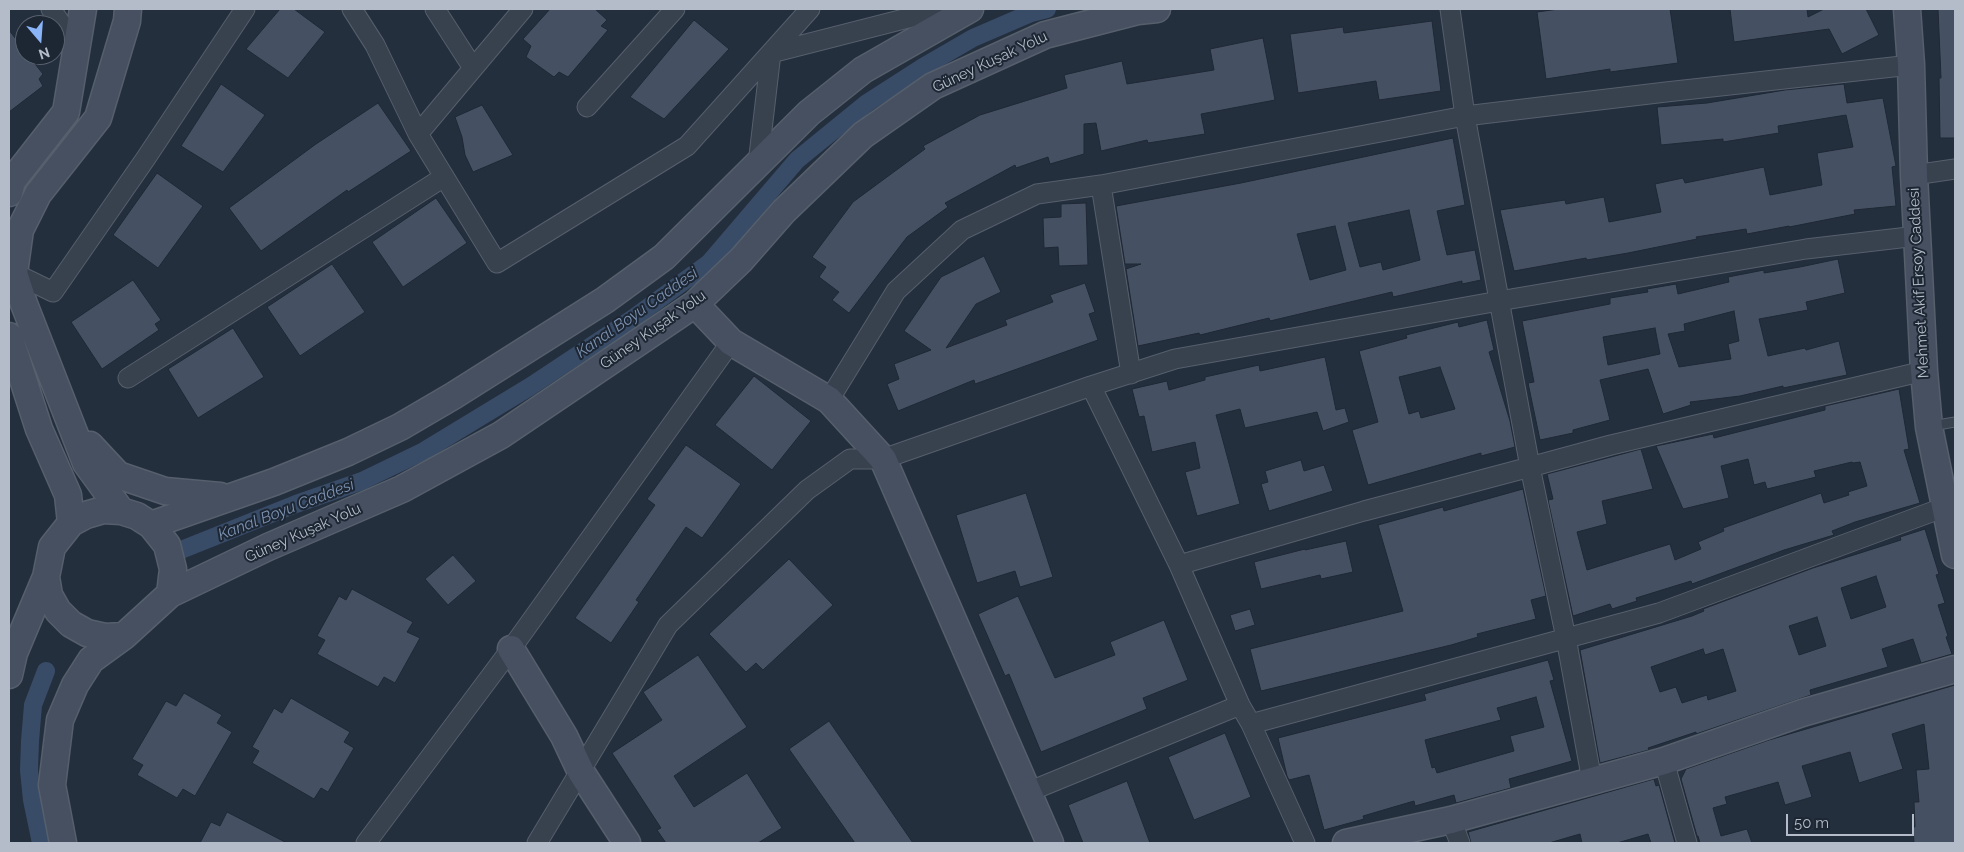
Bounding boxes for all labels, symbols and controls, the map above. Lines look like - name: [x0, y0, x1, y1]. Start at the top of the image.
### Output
- north arrow: [15, 15, 65, 65]
- street label: Güney Kuşak Yolu: [930, 27, 1050, 97]
- text: N: [37, 44, 52, 63]
- street label: Mehmet Akif Ersoy Caddesi: [1905, 187, 1933, 379]
- water label: Kanal Boyu Caddesi: [572, 264, 702, 362]
- street label: Güney Kuşak Yolu: [597, 287, 709, 373]
- water label: Kanal Boyu Caddesi: [215, 475, 357, 545]
- street label: Güney Kuşak Yolu: [242, 499, 364, 567]
- scale bar: [1789, 804, 1916, 836]
- text: 50 m: [1794, 814, 1829, 832]

